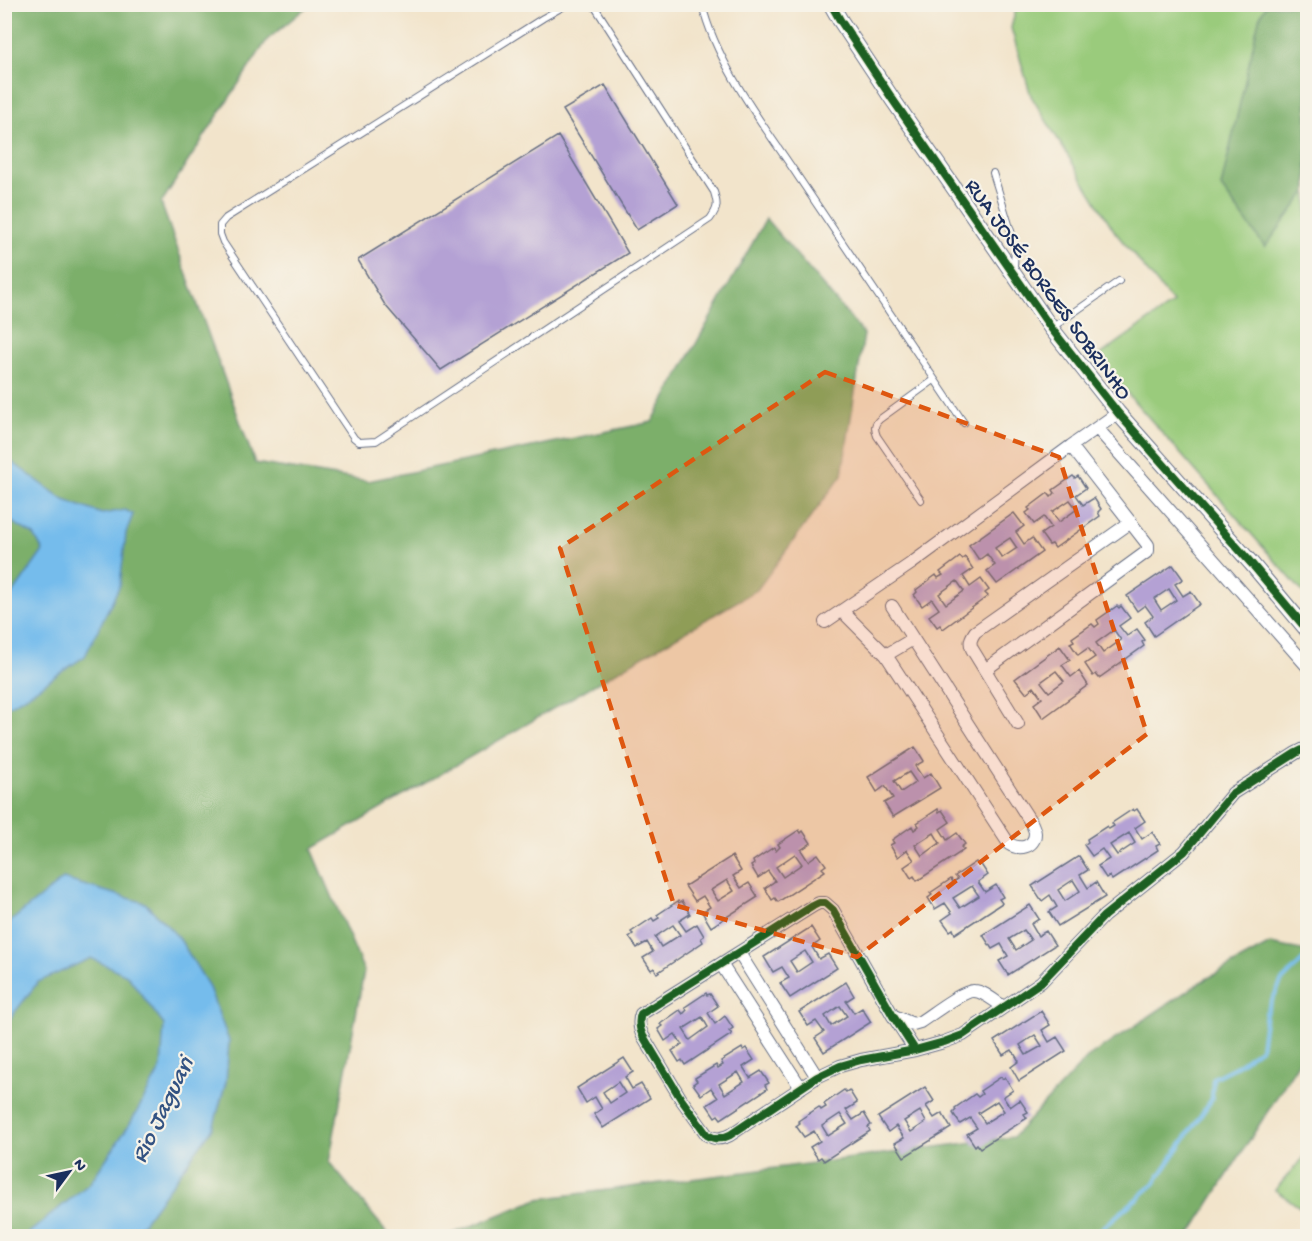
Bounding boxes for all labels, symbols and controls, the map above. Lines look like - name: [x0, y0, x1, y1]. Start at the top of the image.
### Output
- street label: RUA JOSÉ BORGES SOBRINHO: [958, 175, 1136, 406]
- water label: Rio Jaguari: [126, 1050, 203, 1168]
- north arrow: [39, 1142, 99, 1202]
- text: N: [68, 1156, 90, 1176]

